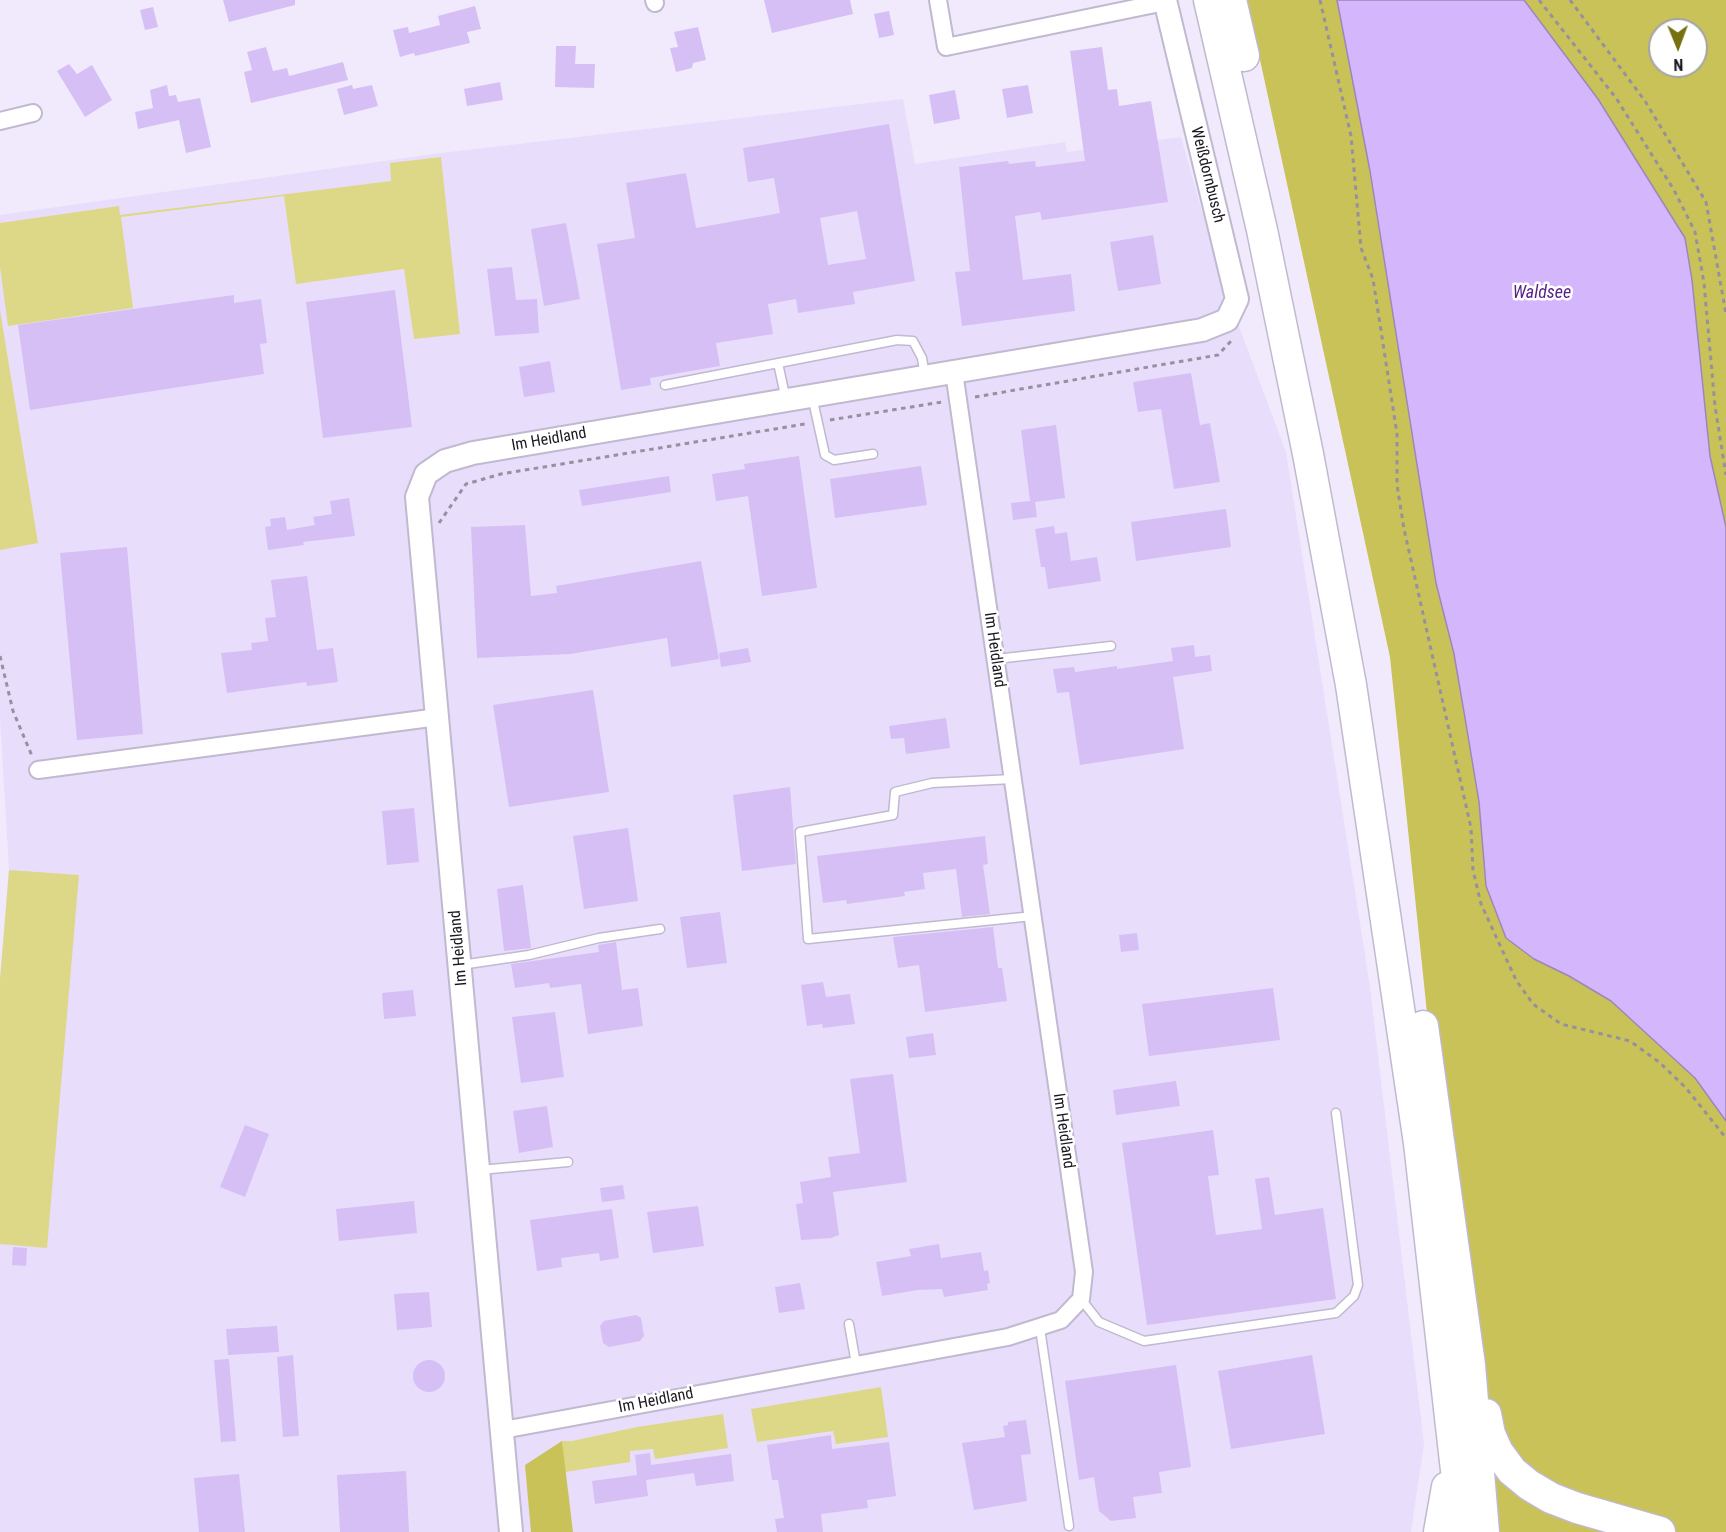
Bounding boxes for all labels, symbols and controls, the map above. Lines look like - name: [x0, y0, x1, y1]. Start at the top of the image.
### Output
- north arrow: [1648, 18, 1708, 78]
- text: N: [1673, 55, 1683, 74]
- street label: Weißdornbusch: [1186, 125, 1228, 225]
- water label: Waldsee: [1513, 282, 1571, 304]
- street label: Im Heidland: [510, 424, 588, 456]
- street label: Im Heidland: [979, 611, 1009, 689]
- street label: Im Heidland: [446, 909, 472, 987]
- street label: Im Heidland: [1048, 1092, 1078, 1170]
- street label: Im Heidland: [617, 1384, 695, 1418]

